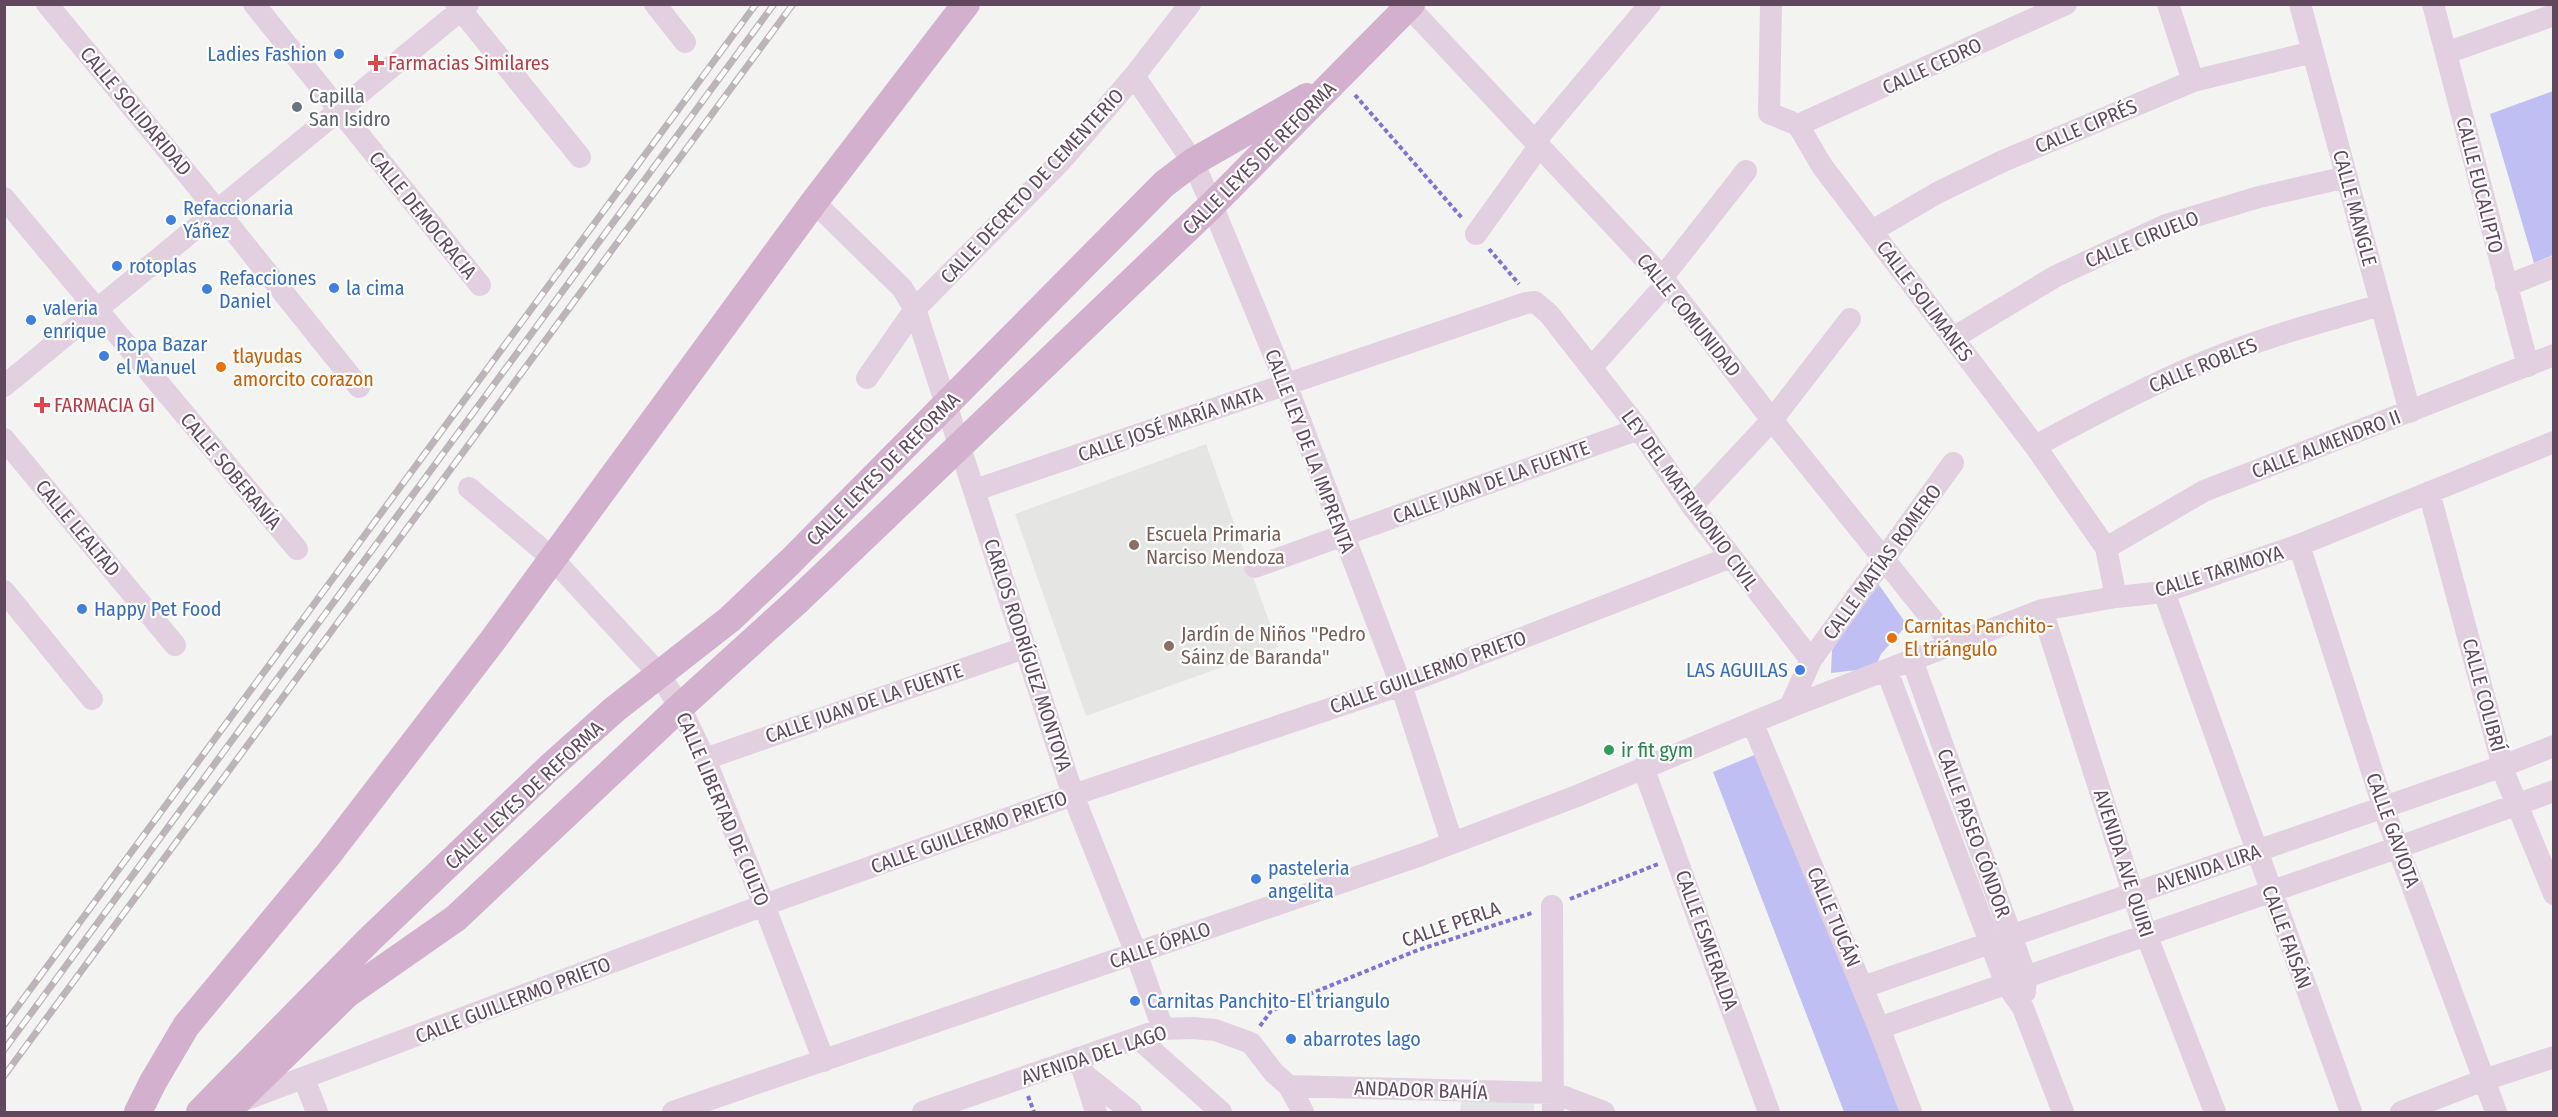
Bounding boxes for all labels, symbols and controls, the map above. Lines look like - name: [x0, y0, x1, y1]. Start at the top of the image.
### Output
- street label: CALLE CEDRO: [1878, 33, 1986, 99]
- street label: CALLE SOLIDARIDAD: [75, 42, 197, 180]
- place label: Ladies Fashion: [207, 42, 327, 66]
- marker: Ladies Fashion: [332, 47, 346, 61]
- place label: Farmacias Similares: [388, 51, 549, 75]
- marker: Farmacias Similares: [369, 56, 383, 70]
- street label: CALLE LEYES DE REFORMA: [1177, 76, 1341, 240]
- place label: Capilla San Isidro: [309, 84, 390, 131]
- street label: CALLE DECRETO DE CEMENTERIO: [935, 84, 1129, 288]
- street label: CALLE CIPRÉS: [2031, 94, 2141, 158]
- marker: Capilla San Isidro: [290, 100, 304, 114]
- street label: CALLE EUCALIPTO: [2451, 114, 2509, 256]
- street label: CALLE DEMOCRACIA: [364, 146, 482, 284]
- street label: CALLE MANGLE: [2328, 147, 2382, 269]
- place label: Refaccionaria Yáñez: [183, 196, 293, 243]
- street label: CALLE CIRUELO: [2082, 205, 2202, 273]
- marker: Refaccionaria Yáñez: [164, 213, 178, 227]
- street label: CALLE SOLIMANES: [1872, 236, 1978, 366]
- street label: CALLE COMUNIDAD: [1632, 249, 1746, 381]
- place label: rotoplas: [129, 254, 197, 278]
- marker: rotoplas: [110, 259, 124, 273]
- place label: Refacciones Daniel: [219, 266, 316, 313]
- place label: la cima: [346, 276, 404, 300]
- marker: la cima: [327, 281, 341, 295]
- marker: Refacciones Daniel: [200, 282, 214, 296]
- place label: valeria enrique: [43, 296, 107, 343]
- marker: valeria enrique: [24, 313, 38, 327]
- place label: Ropa Bazar el Manuel: [116, 332, 207, 379]
- street label: CALLE ROBLES: [2145, 332, 2261, 398]
- place label: tlayudas amorcito corazon: [233, 344, 374, 391]
- street label: CALLE LEY DE LA IMPRENTA: [1260, 346, 1360, 557]
- marker: Ropa Bazar el Manuel: [97, 349, 111, 363]
- marker: tlayudas amorcito corazon: [214, 360, 228, 374]
- street label: CALLE JOSÉ MARÍA MATA: [1075, 381, 1266, 467]
- street label: CALLE LEYES DE REFORMA: [801, 387, 965, 551]
- place label: FARMACIA GI: [54, 393, 155, 417]
- marker: FARMACIA GI: [35, 398, 49, 412]
- street label: LEY DEL MATRIMONIO CIVIL: [1616, 405, 1764, 595]
- street label: CALLE ALMENDRO II: [2248, 405, 2404, 483]
- street label: CALLE SOBERANÍA: [175, 408, 287, 534]
- street label: CALLE JUAN DE LA FUENTE: [1389, 435, 1593, 529]
- street label: CALLE LEALTAD: [31, 475, 125, 581]
- street label: CALLE MATÍAS ROMERO: [1818, 480, 1946, 644]
- place label: Escuela Primaria Narciso Mendoza: [1146, 522, 1285, 569]
- street label: CARLOS RODRÍGUEZ MONTOYA: [979, 536, 1077, 775]
- marker: Escuela Primaria Narciso Mendoza: [1127, 538, 1141, 552]
- street label: CALLE TARIMOYA: [2152, 540, 2286, 602]
- place label: Happy Pet Food: [94, 597, 222, 621]
- marker: Happy Pet Food: [75, 602, 89, 616]
- place label: Carnitas Panchito- El triángulo: [1904, 614, 2054, 661]
- place label: Jardín de Niños "Pedro Sáinz de Baranda": [1181, 622, 1366, 669]
- street label: CALLE GUILLERMO PRIETO: [1326, 625, 1530, 719]
- marker: Carnitas Panchito- El triángulo: [1885, 631, 1899, 645]
- street label: CALLE COLIBRÍ: [2457, 636, 2511, 754]
- marker: Jardín de Niños "Pedro Sáinz de Baranda": [1162, 639, 1176, 653]
- street label: CALLE JUAN DE LA FUENTE: [762, 658, 966, 748]
- place label: LAS AGUILAS: [1686, 658, 1788, 682]
- marker: LAS AGUILAS: [1793, 663, 1807, 677]
- street label: CALLE LIBERTAD DE CULTO: [671, 708, 775, 910]
- street label: CALLE LEYES DE REFORMA: [440, 715, 608, 874]
- place label: ir fit gym: [1621, 738, 1693, 762]
- marker: ir fit gym: [1602, 743, 1616, 757]
- street label: CALLE PASEO CÓNDOR: [1932, 745, 2016, 921]
- street label: CALLE GAVIOTA: [2361, 769, 2425, 891]
- street label: CALLE GUILLERMO PRIETO: [867, 785, 1071, 879]
- street label: AVENIDA AVE QUIRI: [2089, 786, 2159, 940]
- street label: AVENIDA LIRA: [2152, 839, 2264, 897]
- place label: pasteleria angelita: [1268, 856, 1350, 903]
- street label: CALLE TUCÁN: [1802, 863, 1866, 971]
- street label: CALLE ESMERALDA: [1671, 867, 1744, 1014]
- marker: pasteleria angelita: [1249, 872, 1263, 886]
- street label: CALLE FAISÁN: [2257, 882, 2317, 992]
- street label: CALLE PERLA: [1399, 896, 1504, 952]
- street label: CALLE ÓPALO: [1106, 917, 1214, 973]
- street label: CALLE GUILLERMO PRIETO: [412, 952, 614, 1048]
- place label: Carnitas Panchito-El triangulo: [1147, 989, 1390, 1013]
- marker: Carnitas Panchito-El triangulo: [1128, 994, 1142, 1008]
- street label: AVENIDA DEL LAGO: [1018, 1020, 1170, 1090]
- place label: abarrotes lago: [1303, 1027, 1421, 1051]
- marker: abarrotes lago: [1284, 1032, 1298, 1046]
- street label: ANDADOR BAHÍA: [1354, 1076, 1489, 1104]

